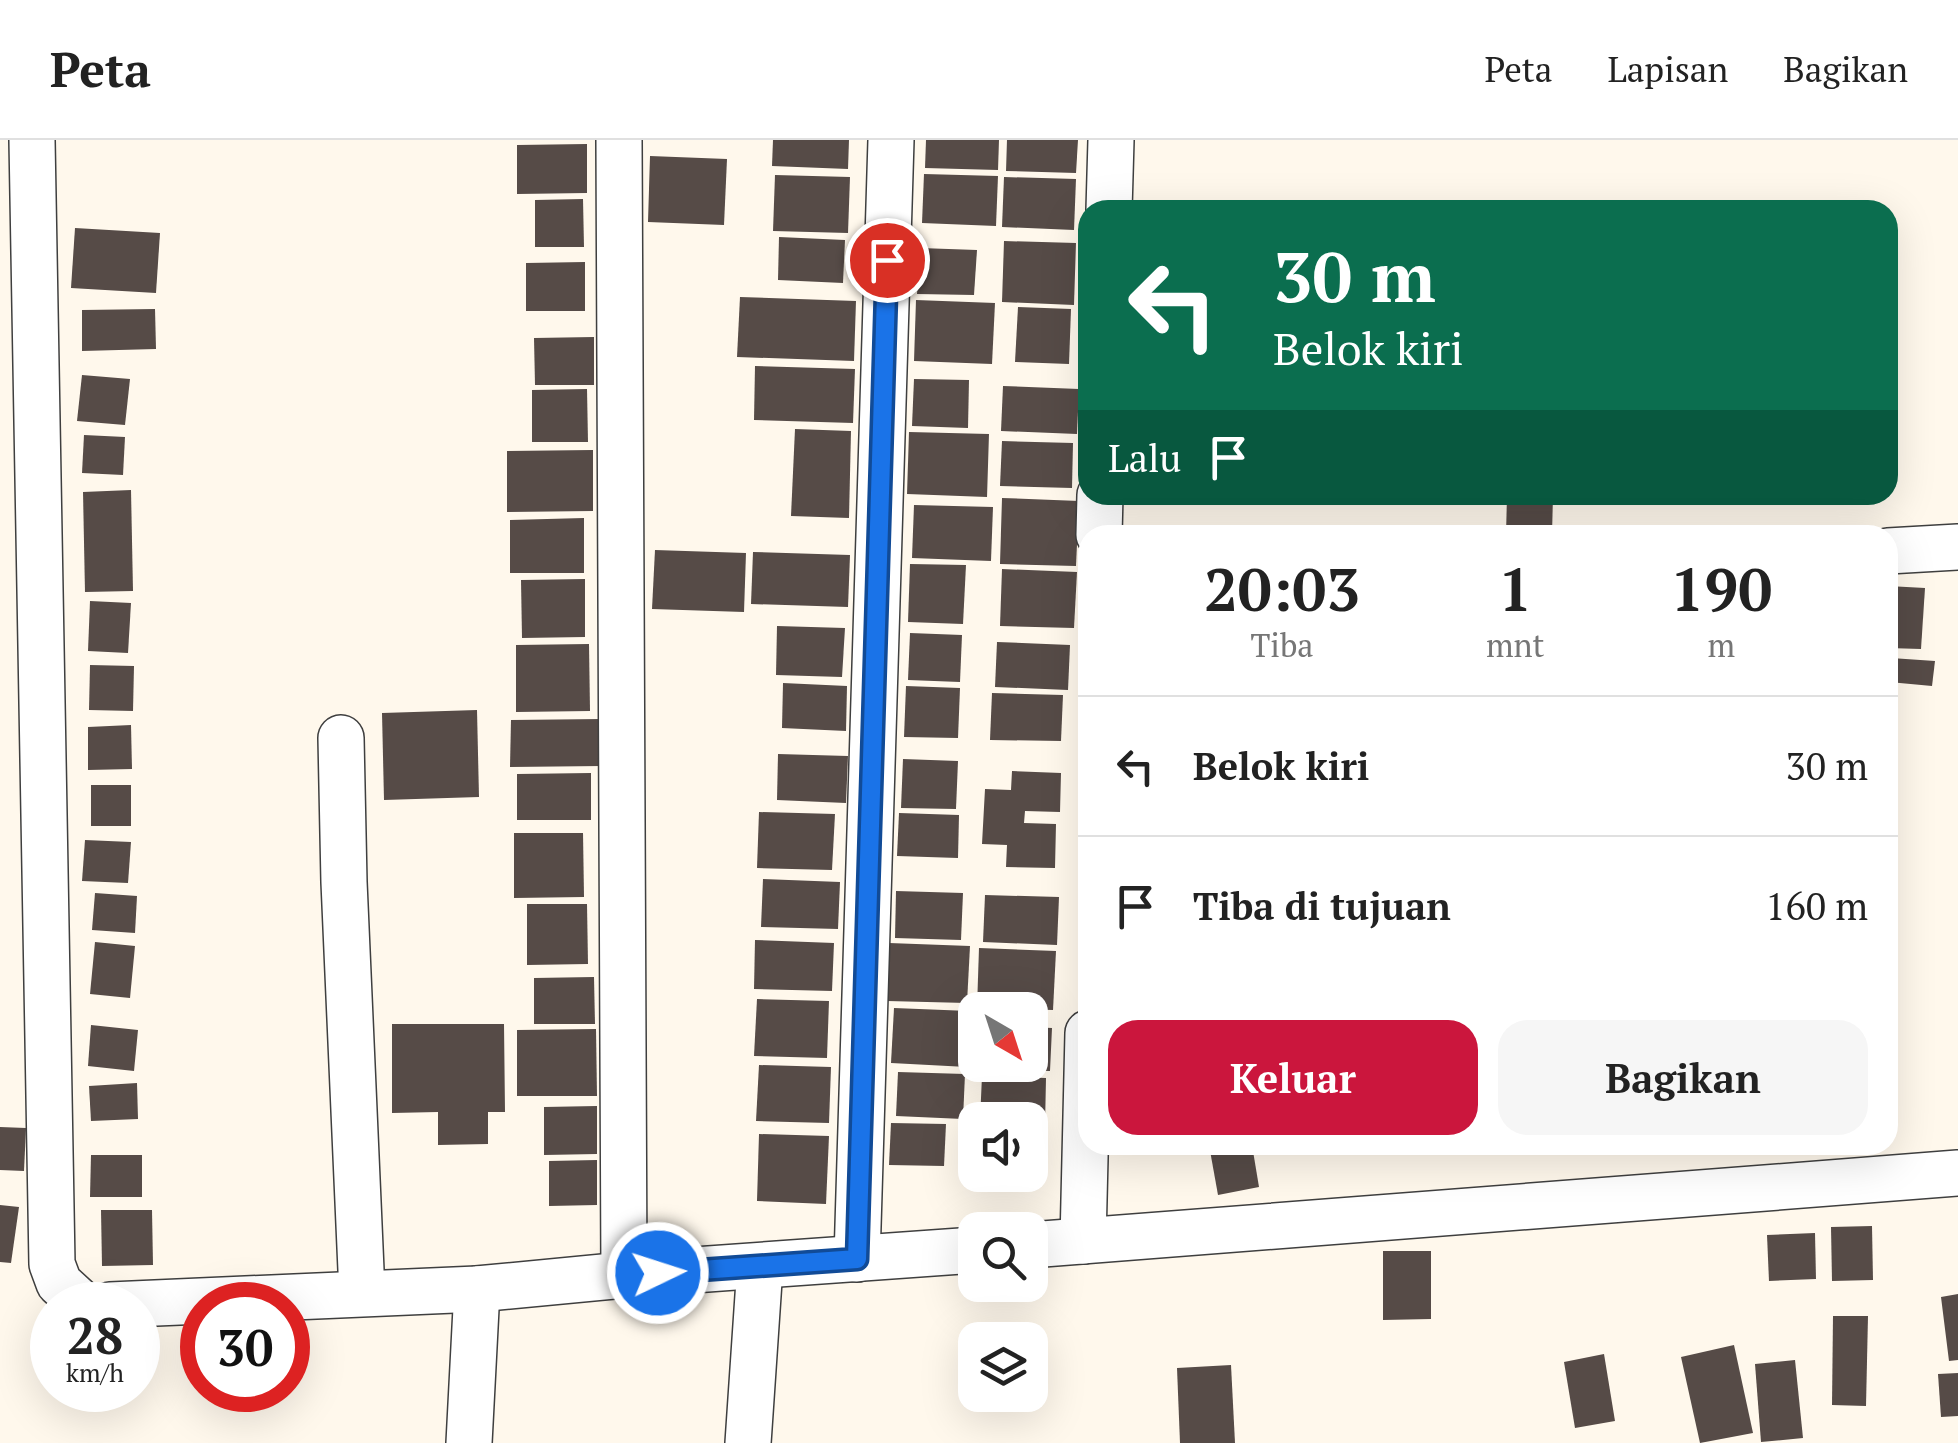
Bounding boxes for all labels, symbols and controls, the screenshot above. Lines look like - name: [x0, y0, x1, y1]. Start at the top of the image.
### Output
- text: Peta: [50, 37, 151, 101]
- text: Peta: [1484, 46, 1552, 92]
- text: Lapisan: [1607, 46, 1728, 92]
- text: Bagikan: [1783, 46, 1908, 92]
- pin: [845, 218, 930, 303]
- text: 30 m: [1273, 229, 1436, 322]
- icon: arrive: [860, 233, 915, 288]
- icon: left: [1108, 240, 1238, 370]
- text: Belok kiri: [1273, 318, 1464, 378]
- icon: arrive: [1201, 430, 1256, 485]
- text: Lalu: [1108, 433, 1181, 483]
- text: 20:03: [1204, 549, 1360, 628]
- text: 1: [1498, 549, 1532, 628]
- text: 190: [1670, 549, 1772, 628]
- text: Tiba: [1250, 624, 1314, 666]
- text: mnt: [1486, 624, 1544, 666]
- text: m: [1707, 624, 1735, 666]
- icon: left: [1108, 739, 1163, 794]
- text: Belok kiri: [1193, 741, 1369, 791]
- text: 30 m: [1785, 741, 1868, 791]
- icon: arrive: [1108, 879, 1163, 934]
- text: Tiba di tujuan: [1193, 881, 1451, 931]
- text: 160 m: [1765, 881, 1868, 931]
- north arrow: [958, 992, 1048, 1082]
- map controls: [958, 992, 1048, 1412]
- button: Keluar: [1108, 1020, 1478, 1135]
- button: Bagikan: [1498, 1020, 1868, 1135]
- button: sound: [958, 1102, 1048, 1192]
- button: search: [958, 1212, 1048, 1302]
- position arrow: [606, 1221, 710, 1325]
- speed limit sign: 30: [180, 1282, 310, 1412]
- text: 28: [67, 1302, 123, 1368]
- button: layers: [958, 1322, 1048, 1412]
- text: km/h: [66, 1356, 124, 1389]

